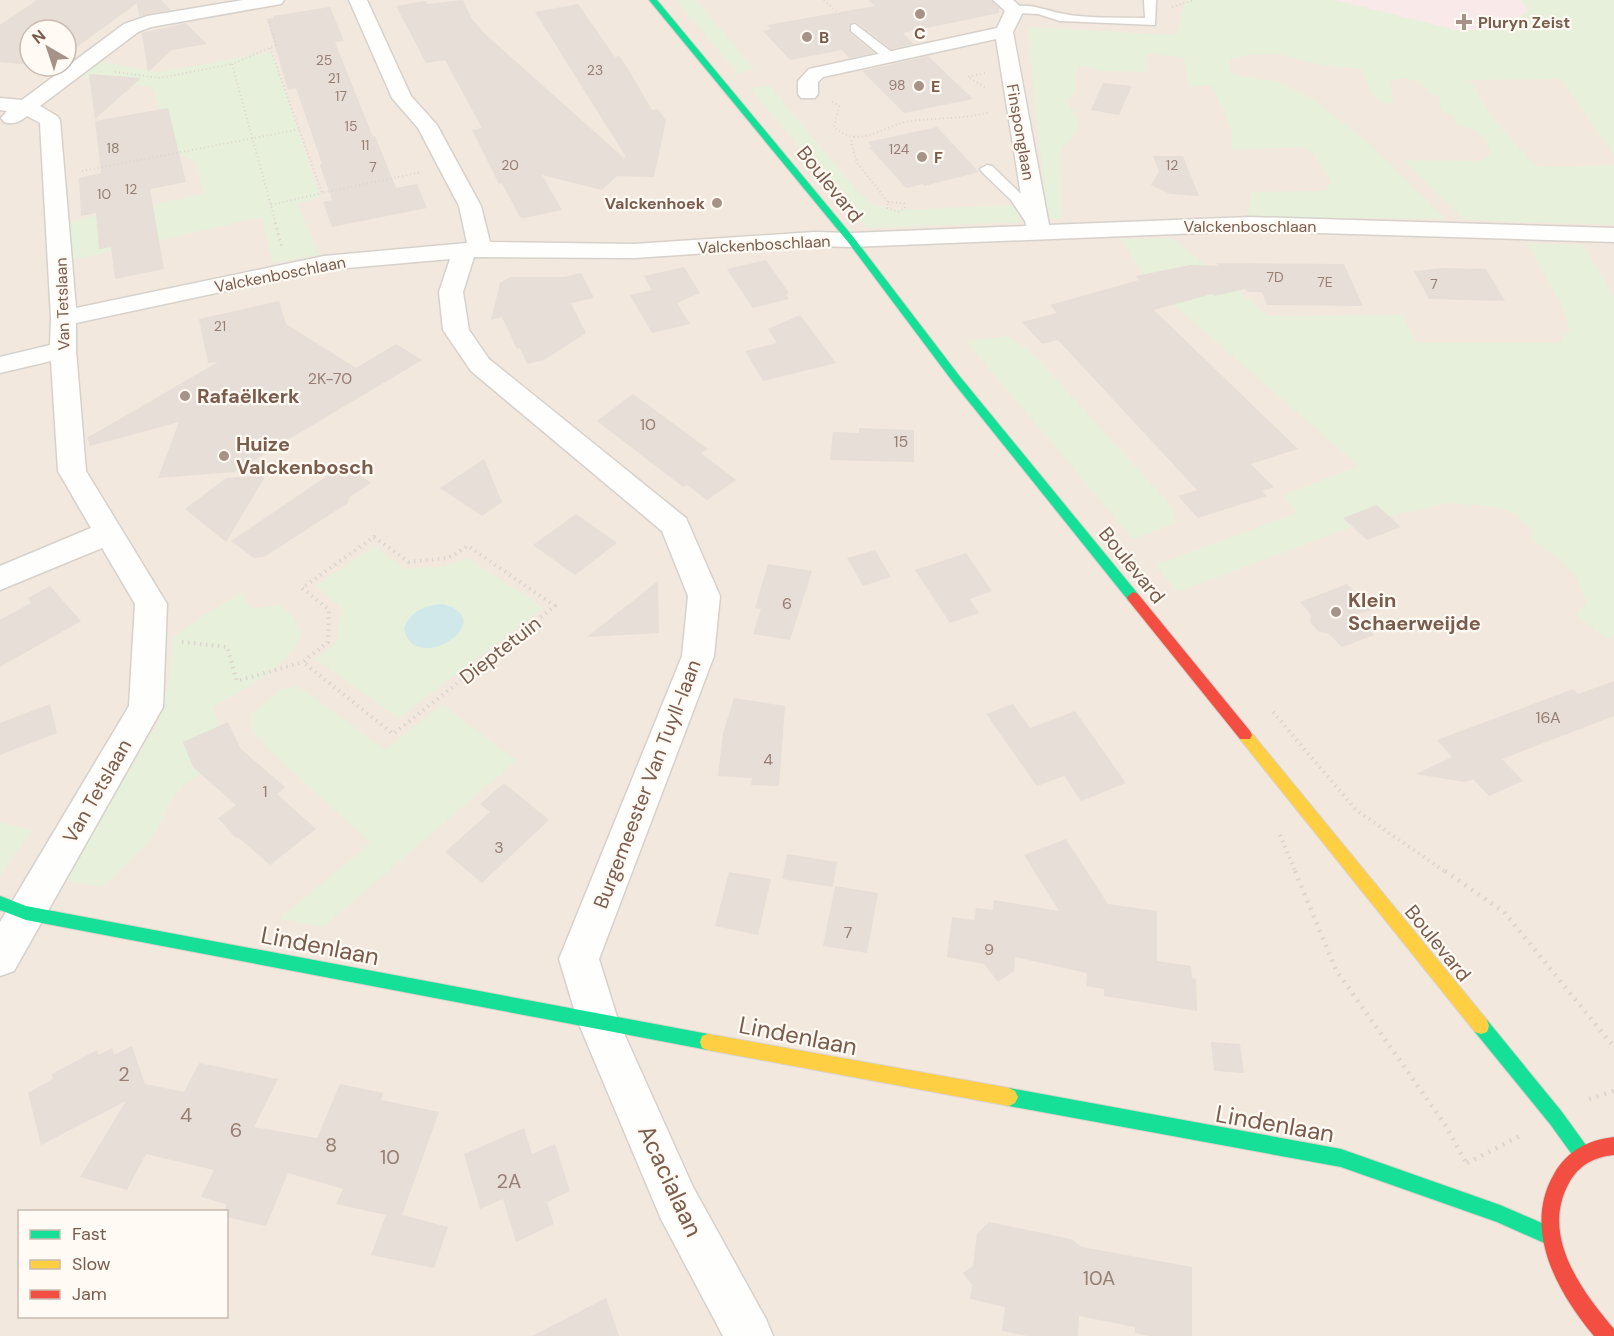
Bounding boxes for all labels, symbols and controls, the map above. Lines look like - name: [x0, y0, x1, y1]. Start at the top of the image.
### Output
- marker: C: [913, 7, 927, 21]
- place label: Pluryn Zeist: [1478, 12, 1570, 33]
- marker: Pluryn Zeist: [1455, 13, 1473, 31]
- north arrow: [18, 18, 78, 78]
- place label: C: [914, 23, 926, 44]
- text: N: [28, 25, 50, 49]
- place label: B: [819, 27, 829, 48]
- marker: B: [800, 30, 814, 44]
- house number: 25: [316, 51, 332, 69]
- house number: 23: [587, 61, 603, 79]
- house number: 21: [328, 69, 340, 87]
- house number: 98: [888, 76, 906, 94]
- place label: E: [931, 76, 940, 97]
- marker: E: [912, 79, 926, 93]
- street label: Finsponglaan: [1002, 82, 1039, 182]
- house number: 17: [335, 87, 347, 105]
- house number: 15: [345, 117, 357, 135]
- house number: 11: [361, 136, 369, 154]
- house number: 18: [107, 139, 119, 157]
- street label: Boulevard: [791, 140, 869, 228]
- house number: 124: [889, 140, 910, 158]
- place label: F: [934, 147, 943, 168]
- marker: F: [915, 150, 929, 164]
- house number: 20: [501, 156, 519, 174]
- house number: 12: [1166, 156, 1178, 174]
- house number: 7: [369, 158, 377, 176]
- house number: 12: [125, 180, 137, 198]
- house number: 10: [97, 185, 111, 203]
- place label: Valckenhoek: [605, 193, 706, 214]
- marker: Valckenhoek: [710, 196, 724, 210]
- street label: Valckenboschlaan: [1183, 216, 1317, 237]
- street label: Valckenboschlaan: [697, 231, 831, 258]
- street label: Valckenboschlaan: [213, 251, 347, 297]
- street label: Van Tetslaan: [50, 257, 75, 351]
- house number: 7D: [1266, 268, 1284, 286]
- house number: 7E: [1317, 273, 1333, 291]
- house number: 7: [1430, 275, 1438, 293]
- house number: 21: [214, 317, 226, 335]
- house number: 2K-70: [308, 368, 352, 389]
- place label: Rafaëlkerk: [197, 383, 300, 409]
- marker: Rafaëlkerk: [178, 389, 192, 403]
- house number: 10: [640, 414, 656, 435]
- place label: Huize Valckenbosch: [236, 431, 374, 480]
- house number: 15: [894, 431, 908, 452]
- marker: Huize Valckenbosch: [217, 449, 231, 463]
- street label: Boulevard: [1093, 521, 1171, 609]
- place label: Klein Schaerweijde: [1348, 587, 1481, 636]
- house number: 6: [782, 593, 792, 614]
- marker: Klein Schaerweijde: [1329, 605, 1343, 619]
- street label: Dieptetuin: [454, 610, 546, 690]
- street label: Burgemeester Van Tuyll-laan: [587, 656, 707, 912]
- house number: 16A: [1535, 707, 1561, 728]
- street label: Van Tetslaan: [57, 734, 137, 848]
- house number: 4: [763, 749, 773, 770]
- house number: 1: [263, 781, 268, 802]
- house number: 3: [494, 837, 504, 858]
- street label: Boulevard: [1399, 899, 1477, 987]
- street label: Lindenlaan: [258, 919, 382, 972]
- house number: 7: [844, 922, 852, 943]
- house number: 9: [984, 939, 994, 960]
- street label: Lindenlaan: [736, 1009, 860, 1062]
- house number: 2: [118, 1061, 130, 1087]
- street label: Lindenlaan: [1213, 1098, 1337, 1149]
- house number: 4: [180, 1102, 192, 1128]
- house number: 6: [230, 1117, 242, 1143]
- street label: Acacialaan: [631, 1120, 710, 1242]
- house number: 8: [325, 1132, 337, 1158]
- house number: 10: [380, 1144, 400, 1170]
- house number: 2A: [497, 1168, 521, 1194]
- legend: [18, 1210, 228, 1318]
- text: Fast: [72, 1222, 107, 1246]
- text: Slow: [72, 1252, 111, 1276]
- house number: 10A: [1083, 1265, 1115, 1291]
- text: Jam: [72, 1282, 107, 1306]

